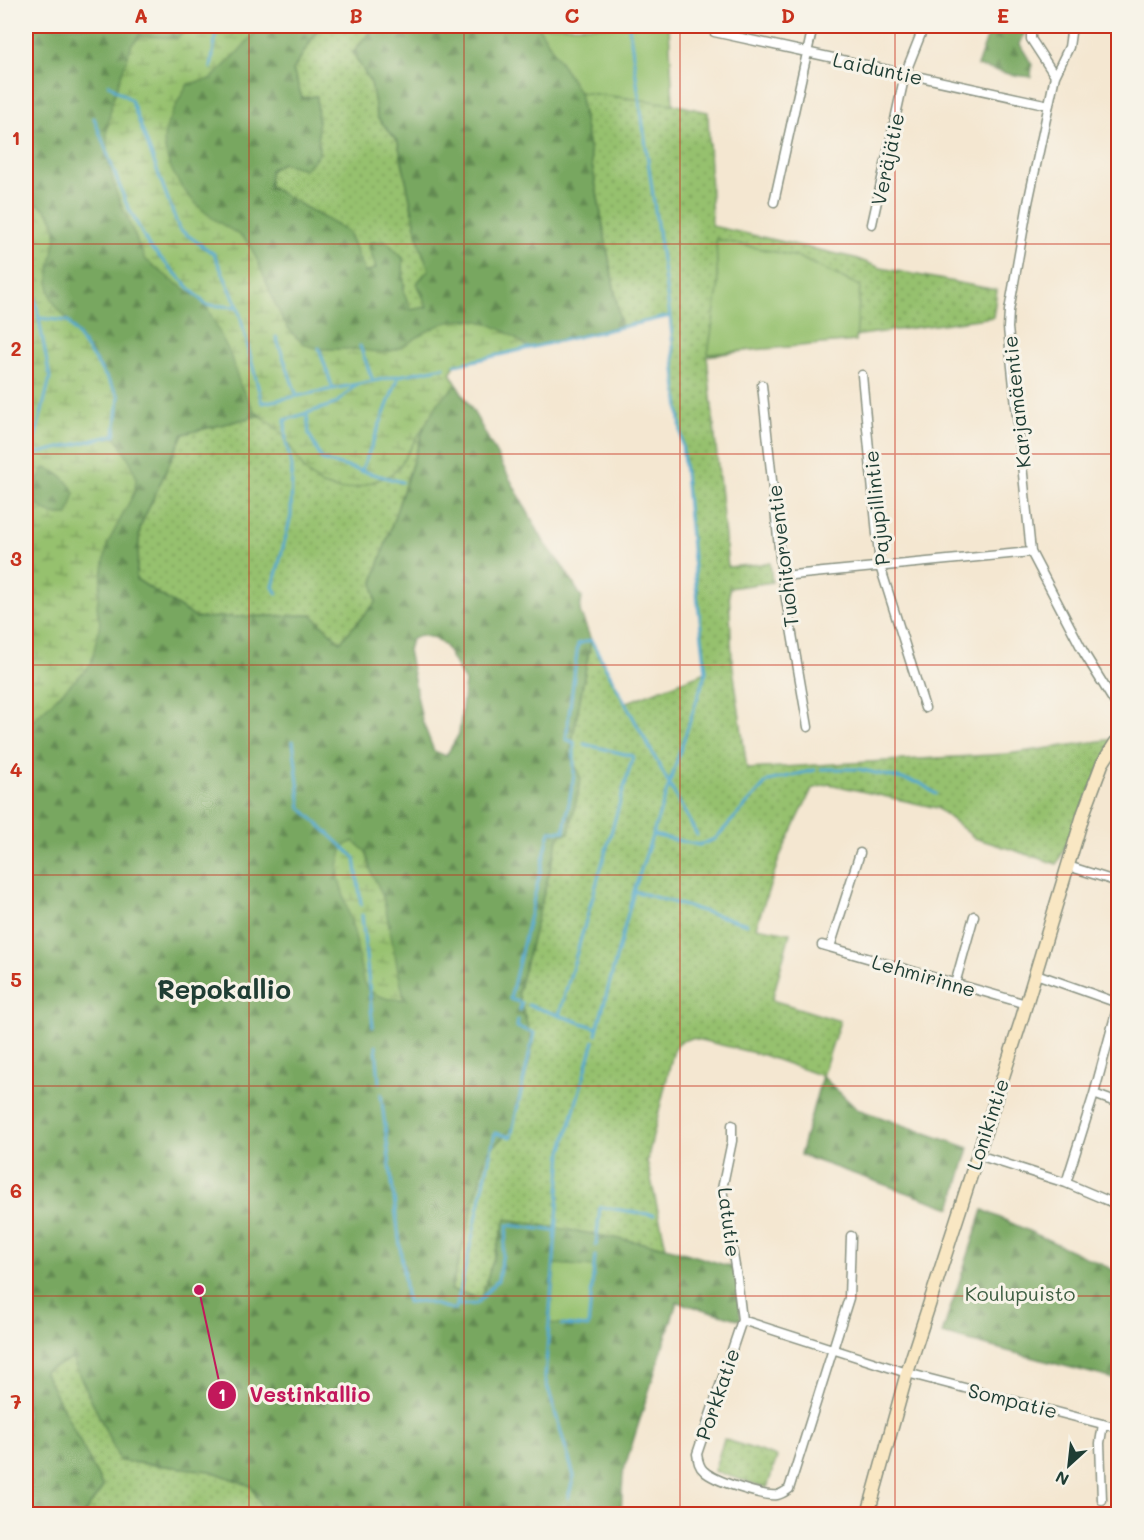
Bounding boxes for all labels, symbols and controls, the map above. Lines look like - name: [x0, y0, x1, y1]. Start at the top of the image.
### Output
- text: A: [134, 2, 148, 28]
- text: B: [349, 2, 363, 28]
- text: C: [565, 2, 580, 28]
- text: D: [781, 2, 795, 28]
- text: E: [997, 2, 1009, 28]
- street label: Laiduntie: [831, 46, 925, 90]
- street label: Veräjätie: [864, 110, 910, 208]
- text: 1: [12, 124, 20, 150]
- text: 2: [10, 335, 22, 361]
- street label: Karjamäentie: [996, 335, 1036, 469]
- street label: Pajupillintie: [857, 449, 895, 567]
- street label: Tuohitorventie: [760, 483, 804, 629]
- text: 3: [10, 545, 22, 571]
- text: 4: [10, 756, 23, 782]
- street label: Lehmirinne: [869, 948, 979, 1002]
- text: 5: [10, 966, 22, 992]
- district label: Repokallio: [157, 972, 291, 1006]
- street label: Lonikintie: [960, 1075, 1014, 1173]
- text: 6: [10, 1177, 22, 1203]
- street label: Latutie: [713, 1186, 747, 1258]
- park label: Koulupuisto: [965, 1280, 1075, 1306]
- street label: Porkkatie: [689, 1345, 745, 1443]
- callout: Vestinkallio: [207, 1375, 382, 1414]
- street label: Sompatie: [966, 1376, 1060, 1424]
- text: Vestinkallio: [250, 1380, 371, 1407]
- text: 1: [218, 1382, 226, 1406]
- text: 7: [10, 1388, 22, 1414]
- north arrow: [1039, 1435, 1099, 1495]
- text: N: [1052, 1467, 1072, 1491]

